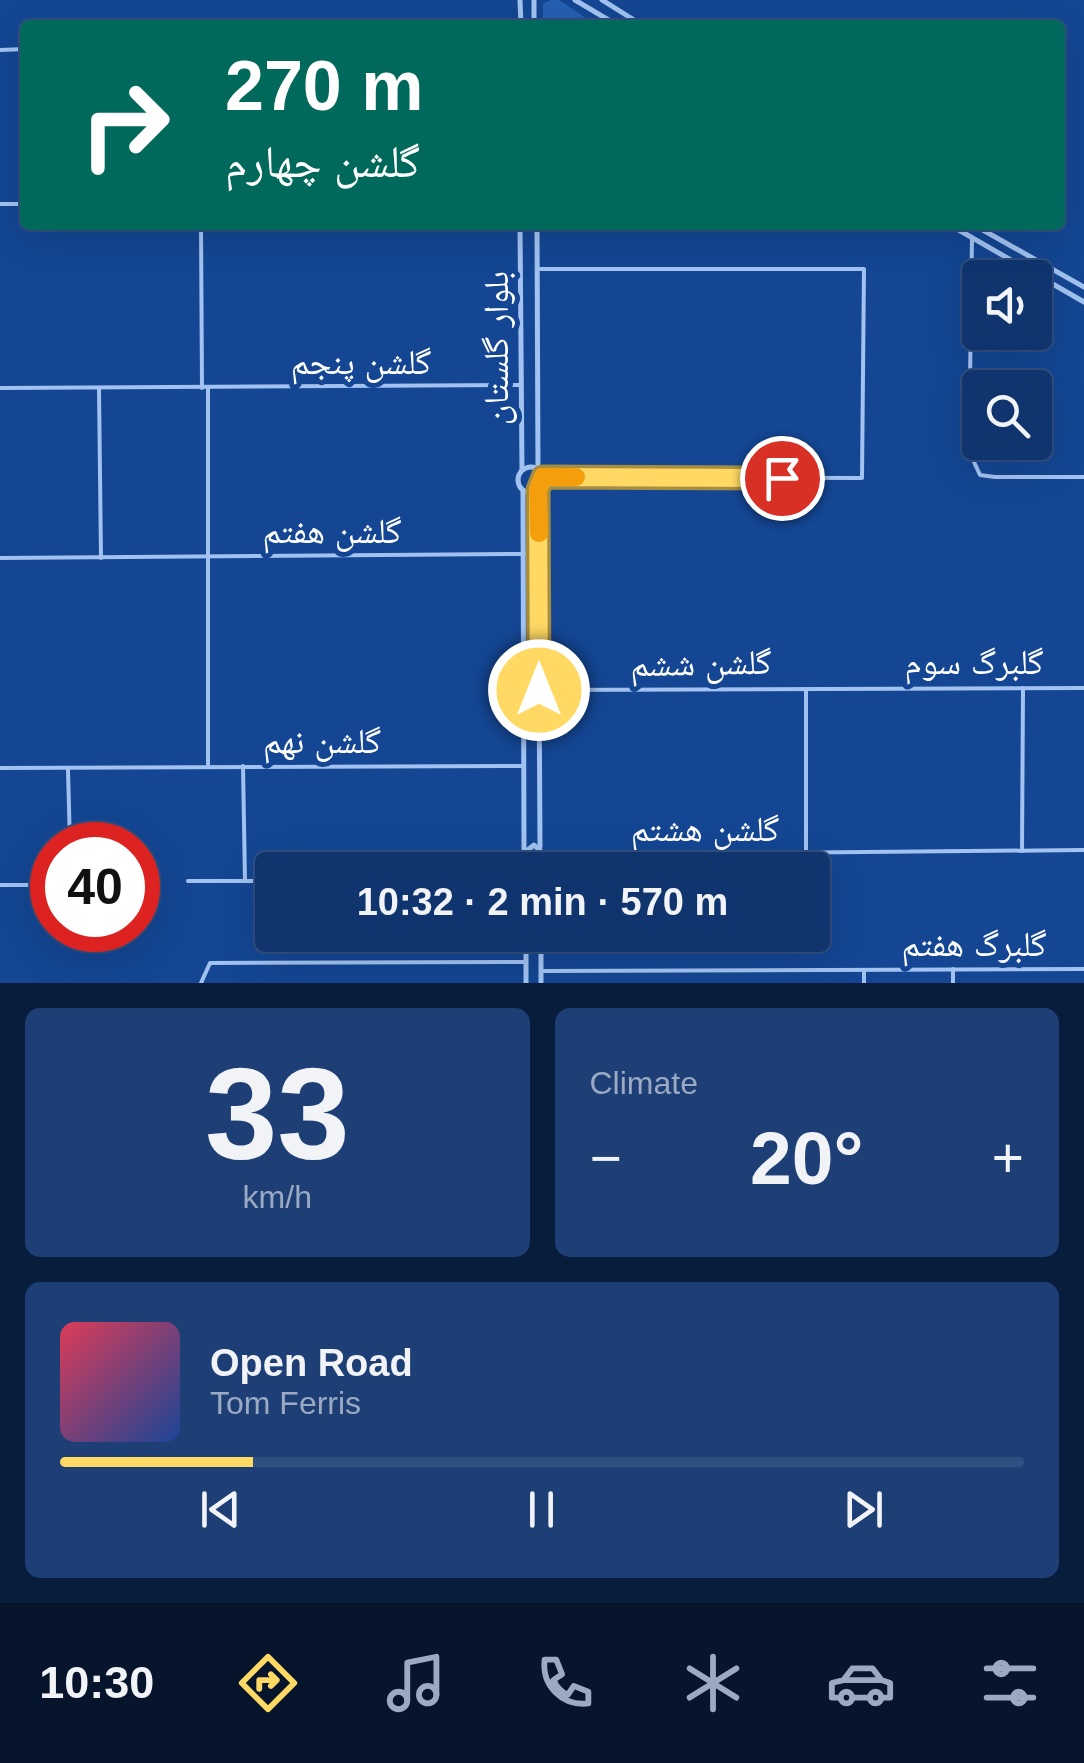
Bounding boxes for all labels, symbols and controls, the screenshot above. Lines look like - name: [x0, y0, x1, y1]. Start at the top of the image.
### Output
- text: 270 m: [225, 47, 423, 125]
- icon: right: [60, 60, 190, 190]
- text: گلشن چهارم: [225, 136, 420, 187]
- map controls: [962, 260, 1052, 460]
- button: sound: [962, 260, 1052, 350]
- street label: بلوار گلستان: [476, 271, 517, 425]
- street label: گلشن پنجم: [291, 342, 431, 385]
- button: search: [962, 370, 1052, 460]
- pin: [740, 436, 825, 521]
- icon: arrive: [755, 451, 810, 506]
- street label: گلشن هفتم: [263, 511, 401, 554]
- position arrow: [487, 638, 591, 742]
- street label: گلشن ششم: [630, 642, 772, 687]
- street label: گلبرگ سوم: [905, 642, 1043, 685]
- street label: گلشن نهم: [263, 721, 381, 764]
- street label: گلشن هشتم: [631, 809, 779, 852]
- speed limit sign: 40: [30, 822, 160, 952]
- text: 10:32 · 2 min · 570 m: [357, 881, 728, 923]
- street label: گلبرگ هفتم: [902, 924, 1046, 967]
- text: 33: [205, 1041, 350, 1187]
- text: Climate: [590, 1065, 698, 1101]
- text: 20°: [750, 1116, 863, 1200]
- text: −: [590, 1127, 622, 1189]
- text: +: [992, 1127, 1024, 1189]
- text: km/h: [243, 1179, 312, 1215]
- text: Open Road: [210, 1342, 413, 1384]
- text: Tom Ferris: [210, 1385, 361, 1421]
- icon: previous: [193, 1482, 248, 1537]
- icon: pause: [514, 1482, 569, 1537]
- icon: next: [836, 1482, 891, 1537]
- icon: directions: [233, 1648, 303, 1718]
- icon: music: [381, 1648, 451, 1718]
- icon: phone: [530, 1648, 600, 1718]
- icon: climate: [678, 1648, 748, 1718]
- icon: car: [826, 1648, 896, 1718]
- icon: filters: [975, 1648, 1045, 1718]
- text: 10:30: [39, 1657, 154, 1708]

